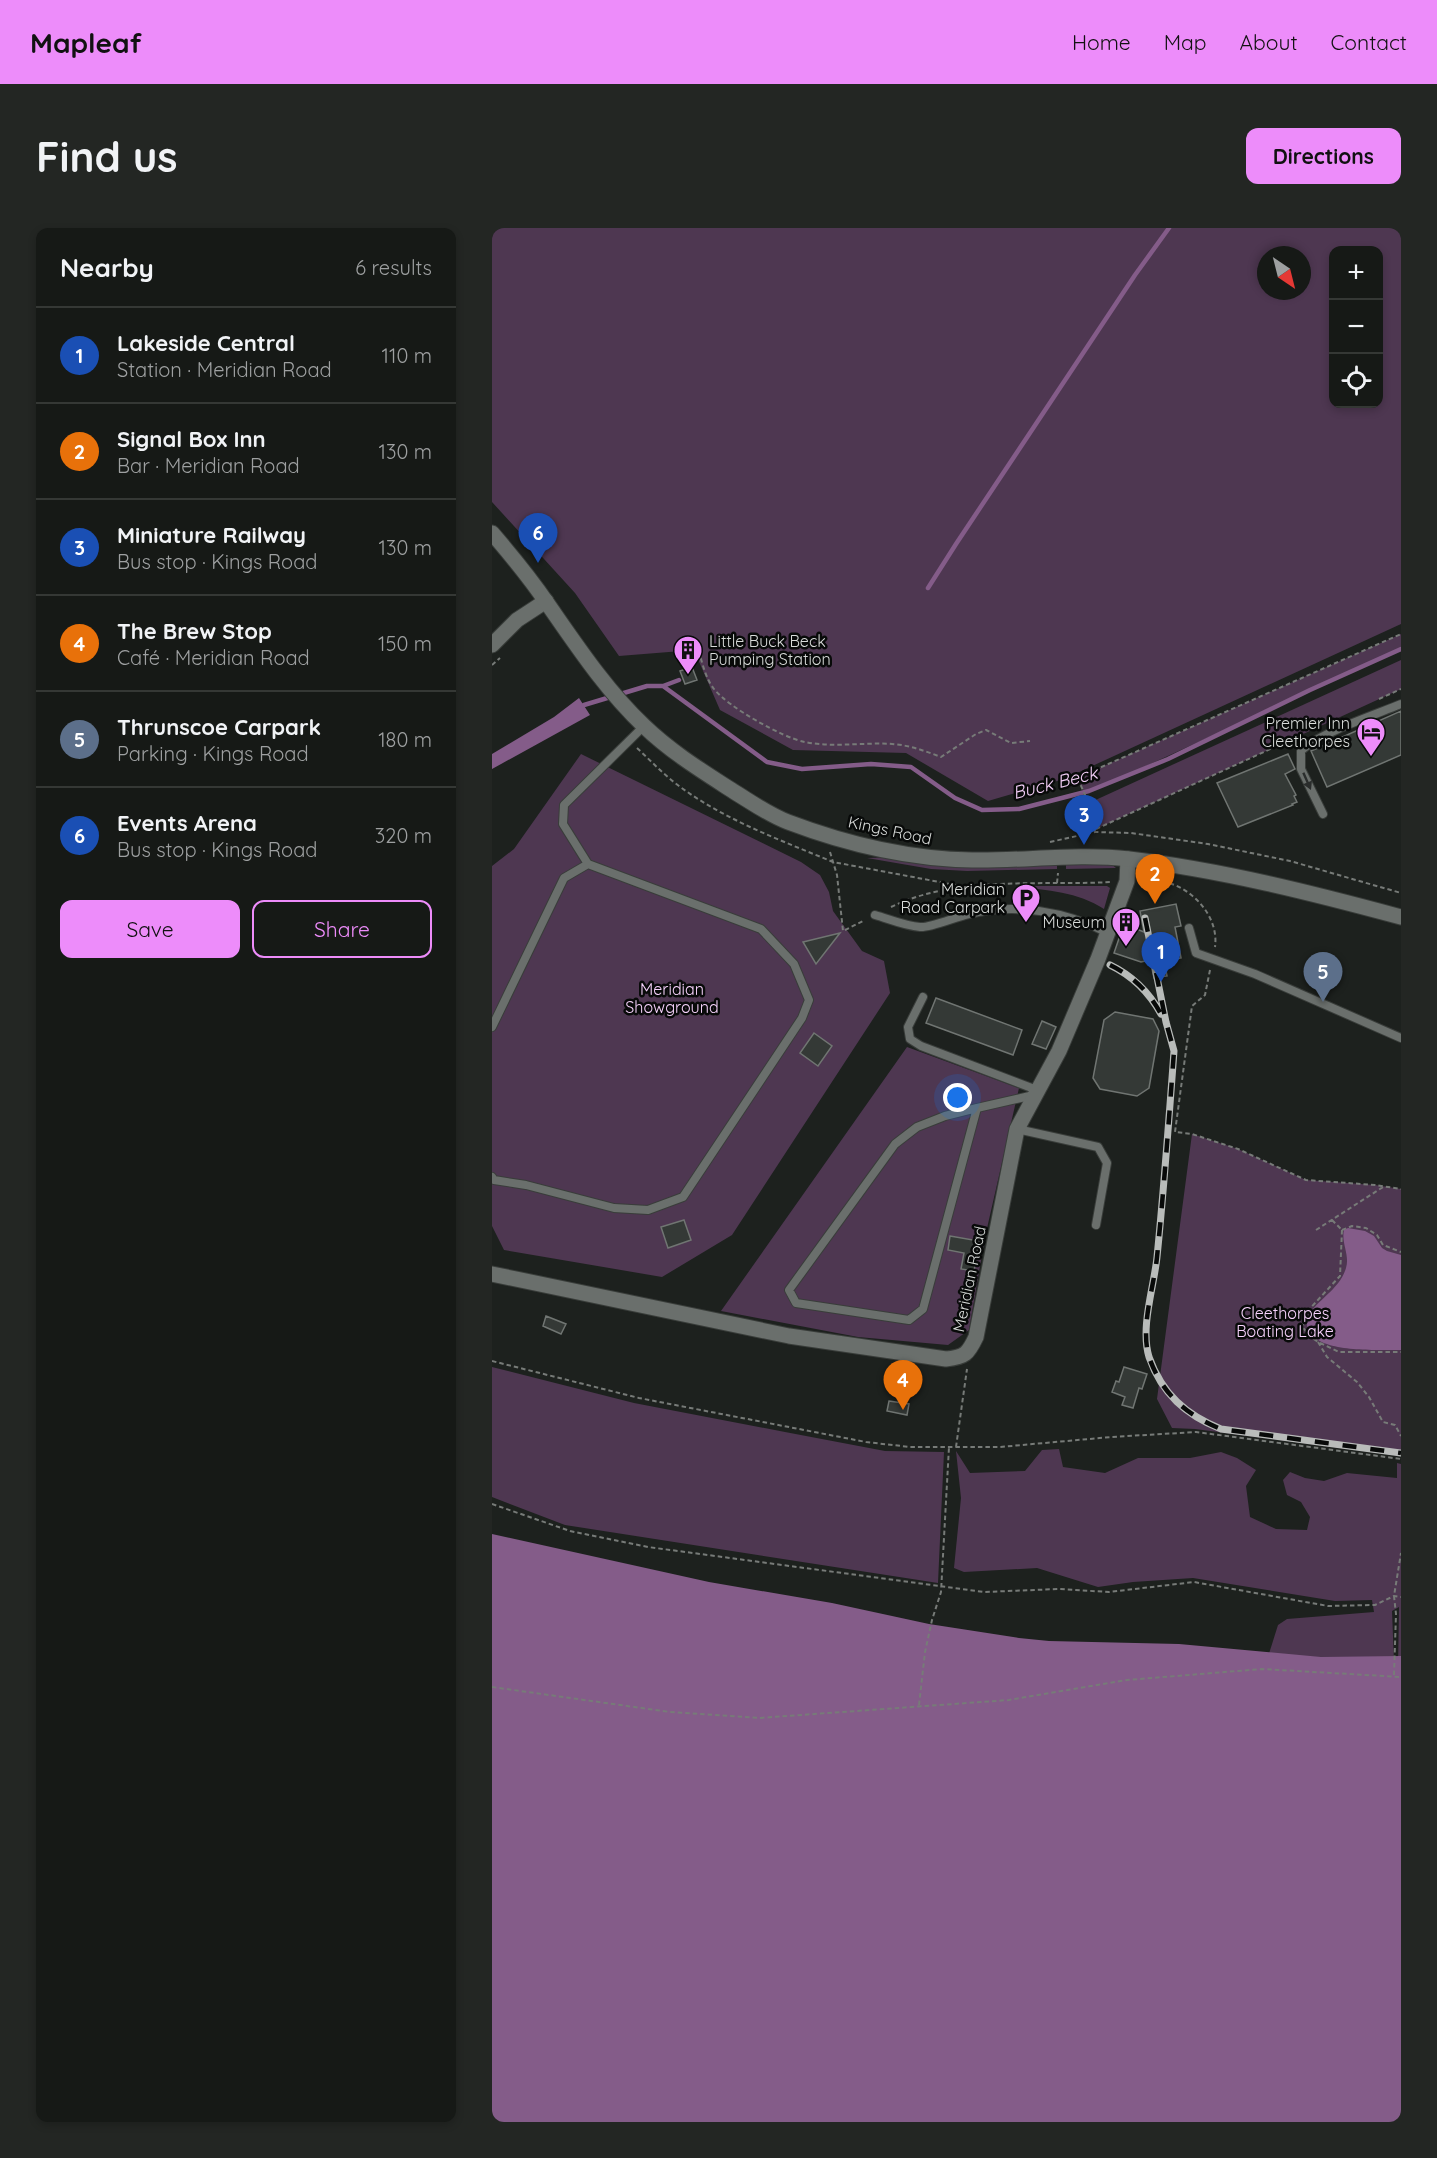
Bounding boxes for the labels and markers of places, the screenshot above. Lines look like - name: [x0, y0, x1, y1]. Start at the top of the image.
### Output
- pin: 6: [518, 514, 558, 563]
- place label: Little Buck Beck Pumping Station: [709, 631, 831, 669]
- building icon: Little Buck Beck Pumping Station: [672, 634, 704, 676]
- place label: Premier Inn Cleethorpes: [1261, 713, 1350, 751]
- hotel icon: Premier Inn Cleethorpes: [1355, 716, 1387, 758]
- pin: 3: [1064, 796, 1104, 845]
- pin: 2: [1136, 854, 1174, 904]
- place label: Meridian Road Carpark: [901, 879, 1005, 917]
- parking icon: Meridian Road Carpark: [1010, 882, 1042, 924]
- building icon: Museum: [1110, 906, 1142, 948]
- place label: Museum: [1042, 912, 1105, 932]
- pin: 1: [1142, 932, 1180, 982]
- pin: 5: [1304, 952, 1342, 1002]
- pin: 4: [884, 1360, 922, 1410]

